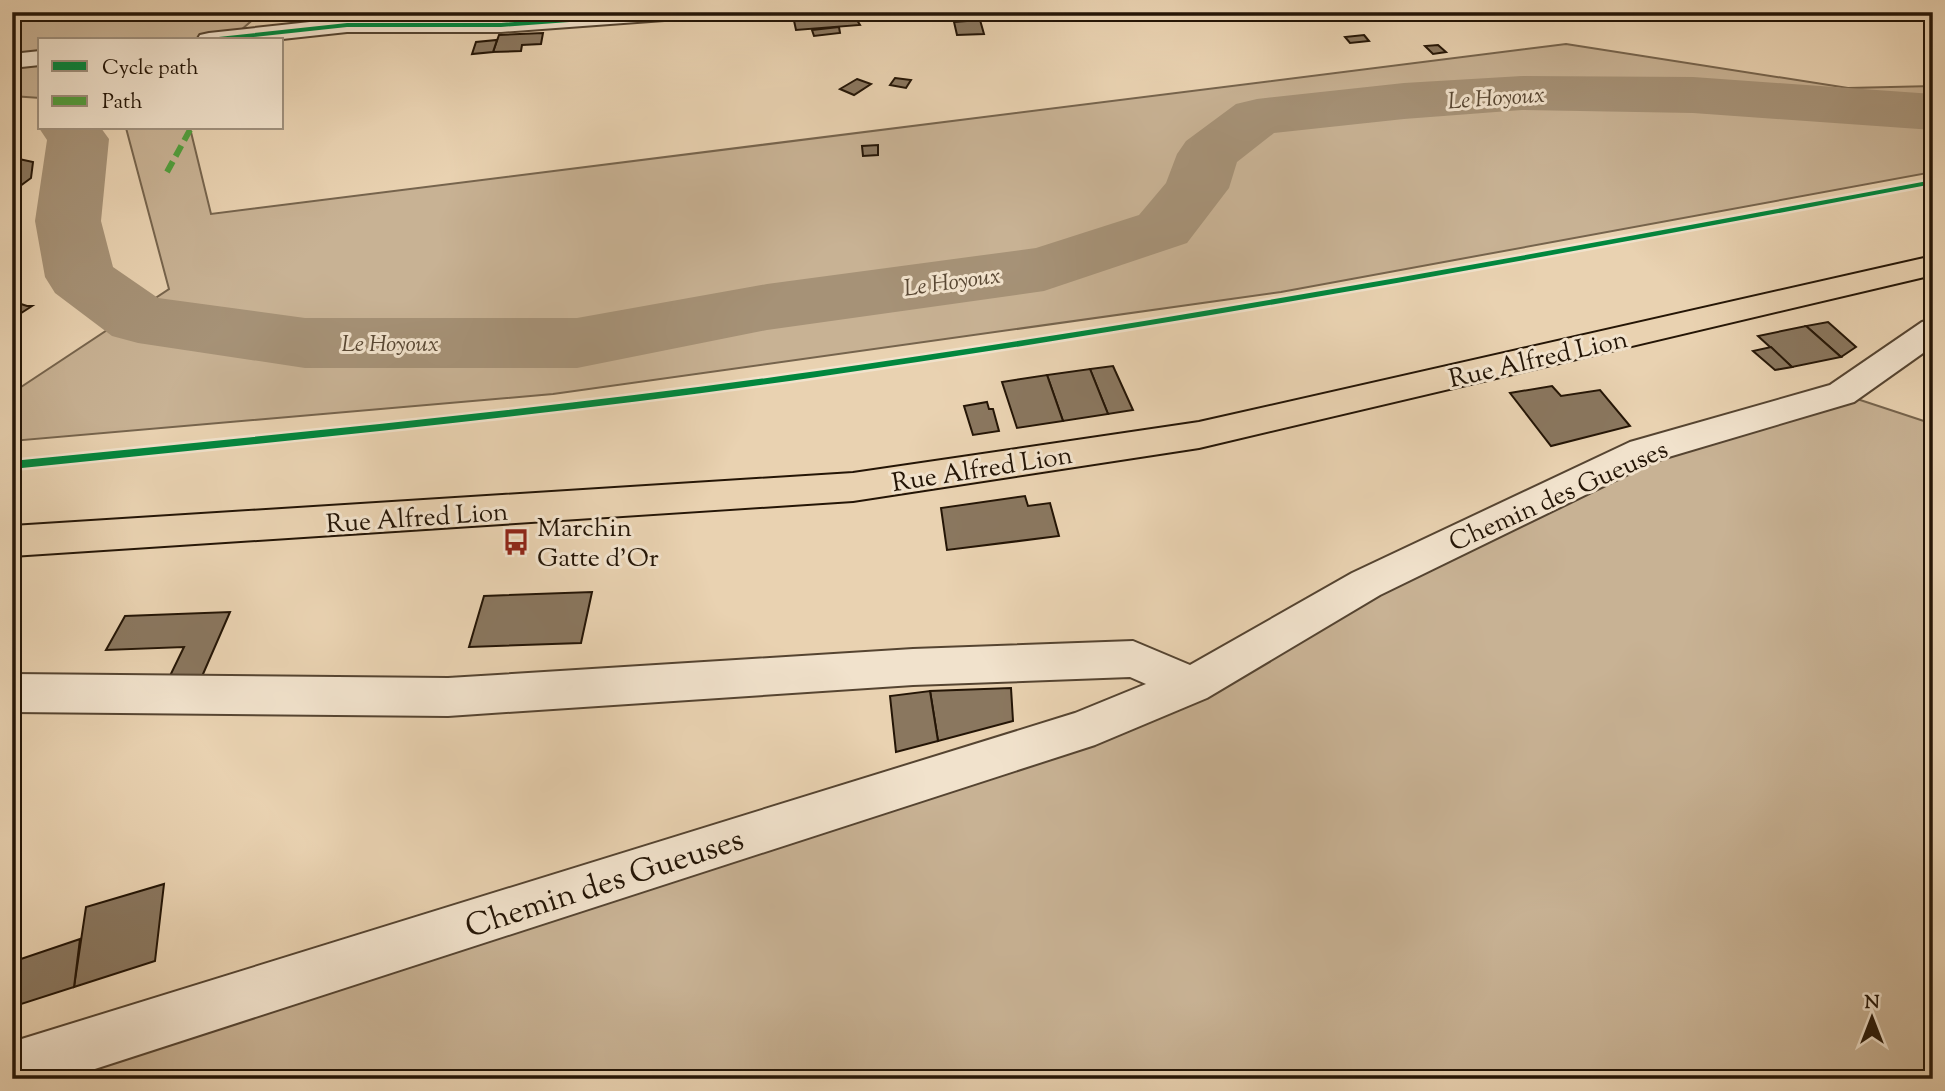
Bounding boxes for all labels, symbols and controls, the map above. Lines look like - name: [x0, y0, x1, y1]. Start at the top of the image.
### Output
- legend: [38, 38, 284, 130]
- text: Cycle path: [102, 54, 199, 84]
- water label: Le Hoyoux: [1446, 80, 1546, 119]
- text: Path: [102, 88, 143, 118]
- water label: Le Hoyoux: [902, 260, 1003, 307]
- street label: Rue Alfred Lion: [1445, 322, 1632, 399]
- water label: Le Hoyoux: [341, 329, 439, 362]
- street label: Chemin des Gueuses: [1444, 432, 1674, 562]
- street label: Rue Alfred Lion: [889, 438, 1075, 503]
- street label: Rue Alfred Lion: [325, 495, 509, 544]
- place label: Marchin Gatte d'Or: [537, 511, 659, 578]
- bus stop icon: Marchin Gatte d'Or: [501, 527, 531, 557]
- street label: Chemin des Gueuses: [460, 818, 750, 952]
- north arrow: [1836, 982, 1906, 1052]
- text: N: [1864, 990, 1880, 1017]

